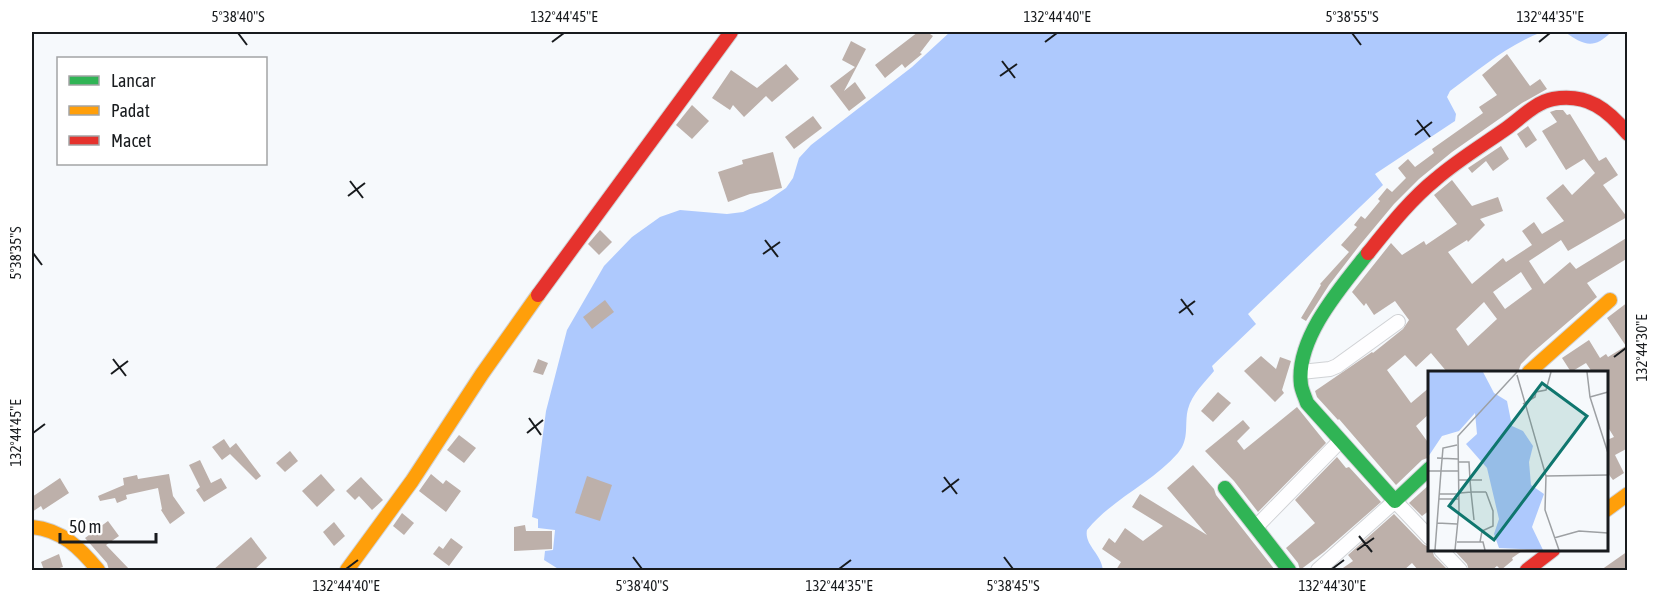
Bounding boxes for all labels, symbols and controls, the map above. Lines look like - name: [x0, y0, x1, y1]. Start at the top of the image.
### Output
- text: 5°38'40"S: [211, 8, 265, 25]
- text: 132°44'45"E: [530, 8, 598, 25]
- text: 132°44'40"E: [1023, 8, 1091, 25]
- text: 5°38'55"S: [1325, 8, 1379, 25]
- text: 132°44'35"E: [1516, 8, 1584, 25]
- legend: [57, 57, 267, 165]
- text: Lancar: [111, 70, 156, 91]
- text: Padat: [111, 100, 150, 121]
- text: Macet: [111, 130, 151, 151]
- text: 5°38'35"S: [7, 226, 24, 280]
- text: 132°44'30"E: [1633, 314, 1650, 382]
- inset map: [1428, 371, 1608, 551]
- text: 132°44'45"E: [7, 399, 24, 467]
- scale bar: [60, 506, 156, 544]
- text: 50 m: [69, 516, 101, 537]
- text: 132°44'40"E: [312, 577, 380, 594]
- text: 5°38'40"S: [615, 577, 669, 594]
- text: 132°44'35"E: [805, 577, 873, 594]
- text: 5°38'45"S: [986, 577, 1040, 594]
- text: 132°44'30"E: [1298, 577, 1366, 594]

